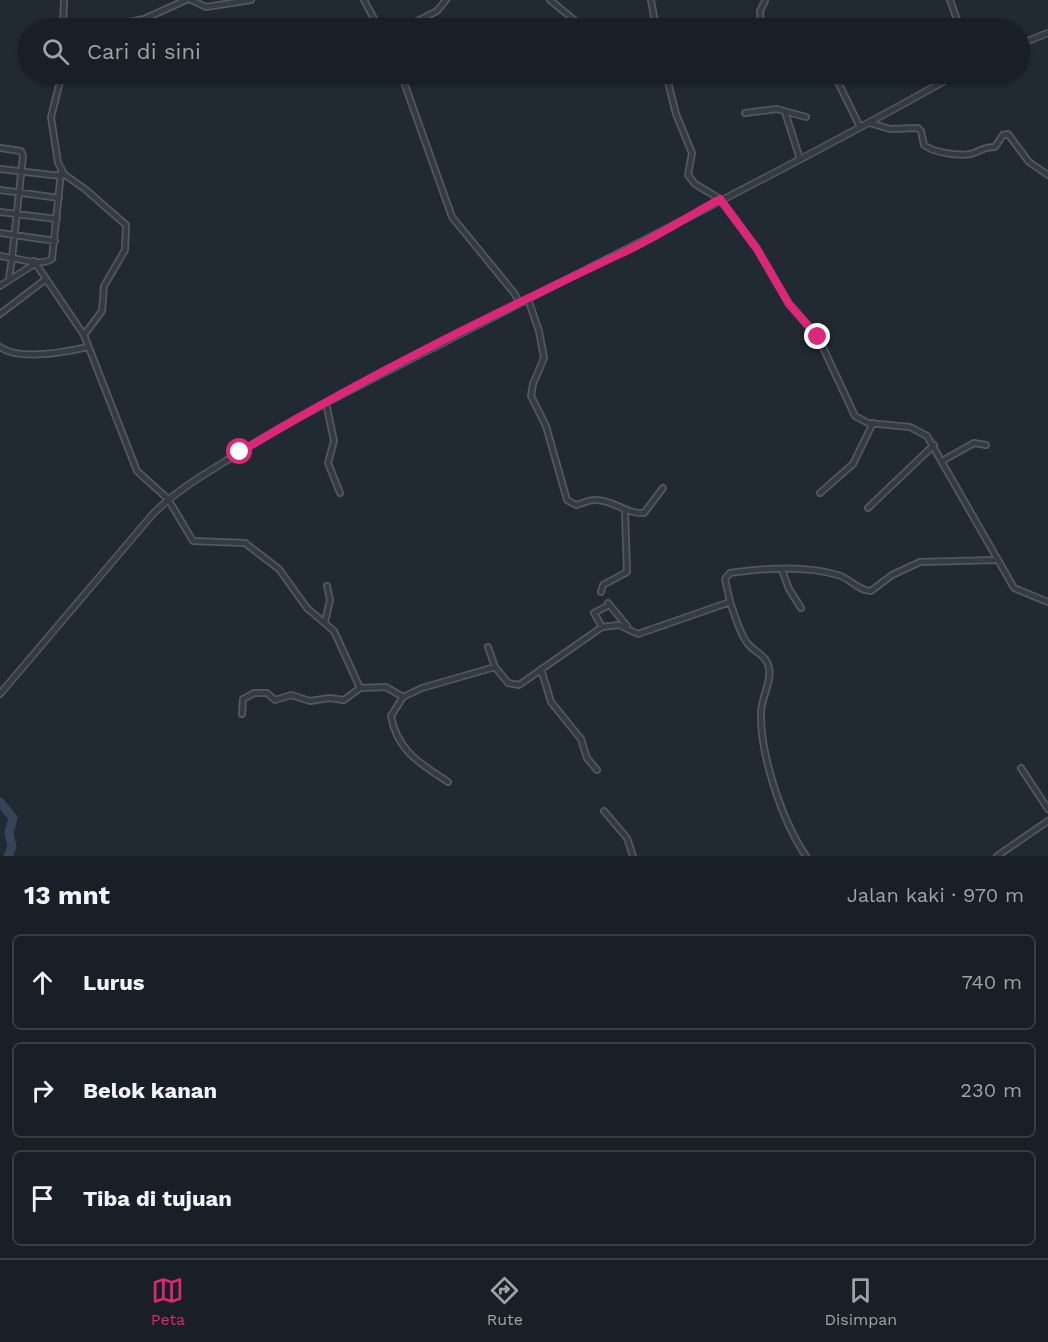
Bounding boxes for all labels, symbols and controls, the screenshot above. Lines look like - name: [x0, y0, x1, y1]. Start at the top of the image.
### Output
- search box: [18, 18, 1030, 84]
- icon: search: [39, 35, 72, 68]
- text: Cari di sini: [87, 39, 201, 64]
- route end: [804, 323, 830, 349]
- route start: [226, 438, 252, 464]
- text: 13 mnt: [24, 880, 110, 910]
- text: Jalan kaki · 970 m: [847, 883, 1024, 907]
- icon: ahead: [26, 966, 59, 999]
- text: Lurus: [83, 970, 145, 995]
- text: 740 m: [962, 970, 1022, 994]
- icon: right: [26, 1074, 59, 1107]
- text: Belok kanan: [83, 1078, 217, 1103]
- text: 230 m: [960, 1078, 1022, 1102]
- icon: arrive: [26, 1182, 59, 1215]
- text: Tiba di tujuan: [83, 1186, 232, 1211]
- tab: Peta: [151, 1274, 185, 1329]
- tab: Rute: [487, 1274, 523, 1329]
- tab: Disimpan: [825, 1274, 897, 1329]

